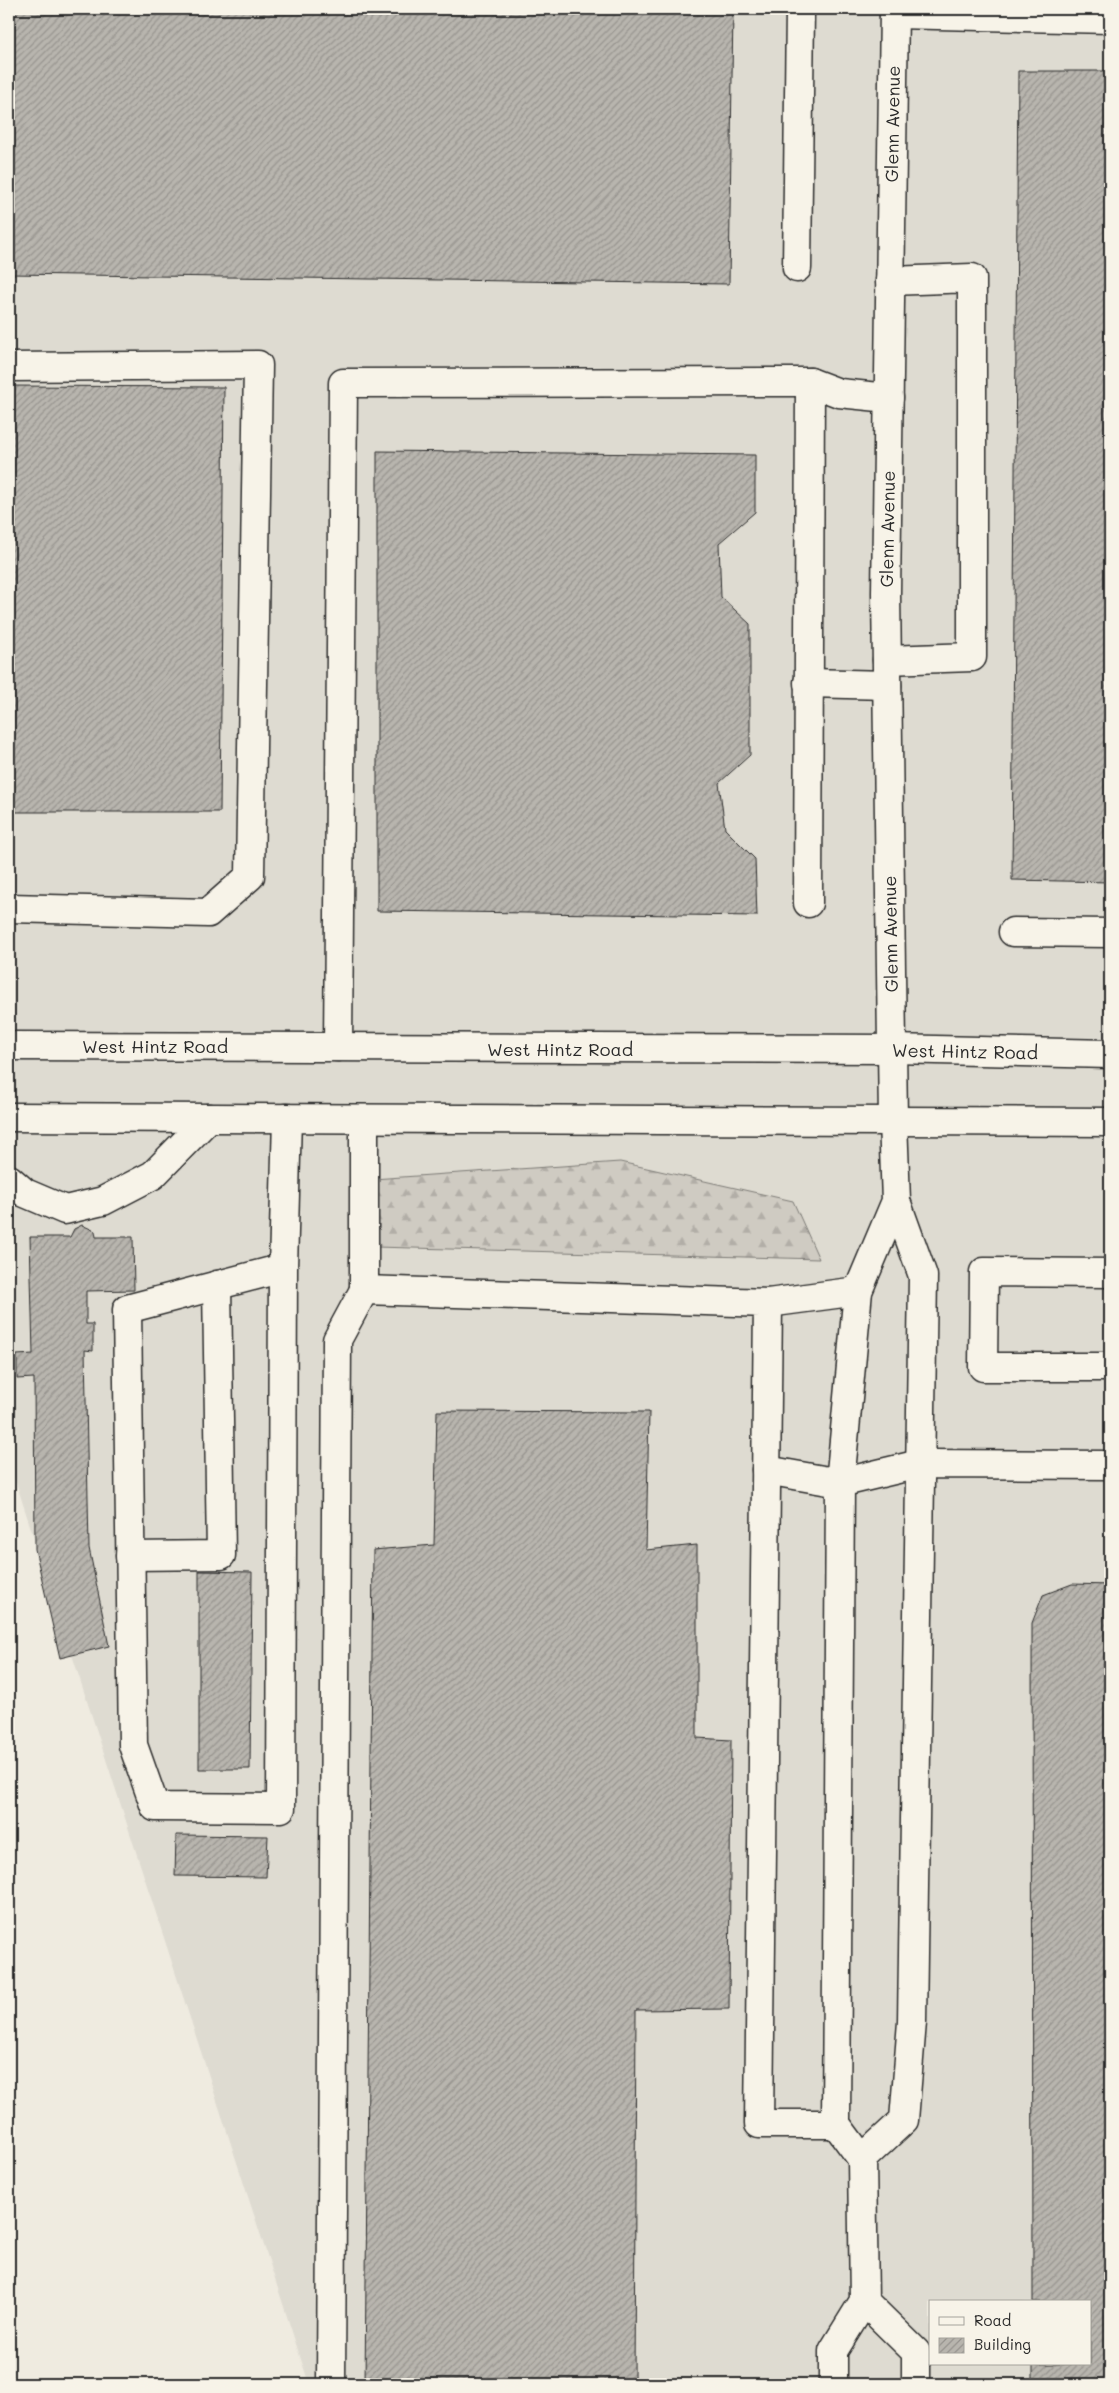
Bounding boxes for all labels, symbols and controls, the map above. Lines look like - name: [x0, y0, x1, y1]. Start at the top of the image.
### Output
- street label: Glenn Avenue: [879, 65, 905, 183]
- street label: Glenn Avenue: [874, 470, 900, 588]
- street label: Glenn Avenue: [877, 875, 903, 993]
- street label: West Hintz Road: [82, 1034, 228, 1058]
- street label: West Hintz Road: [487, 1037, 633, 1061]
- street label: West Hintz Road: [892, 1038, 1038, 1064]
- legend: [929, 2300, 1092, 2366]
- text: Road: [974, 2310, 1011, 2330]
- text: Building: [974, 2334, 1031, 2354]

